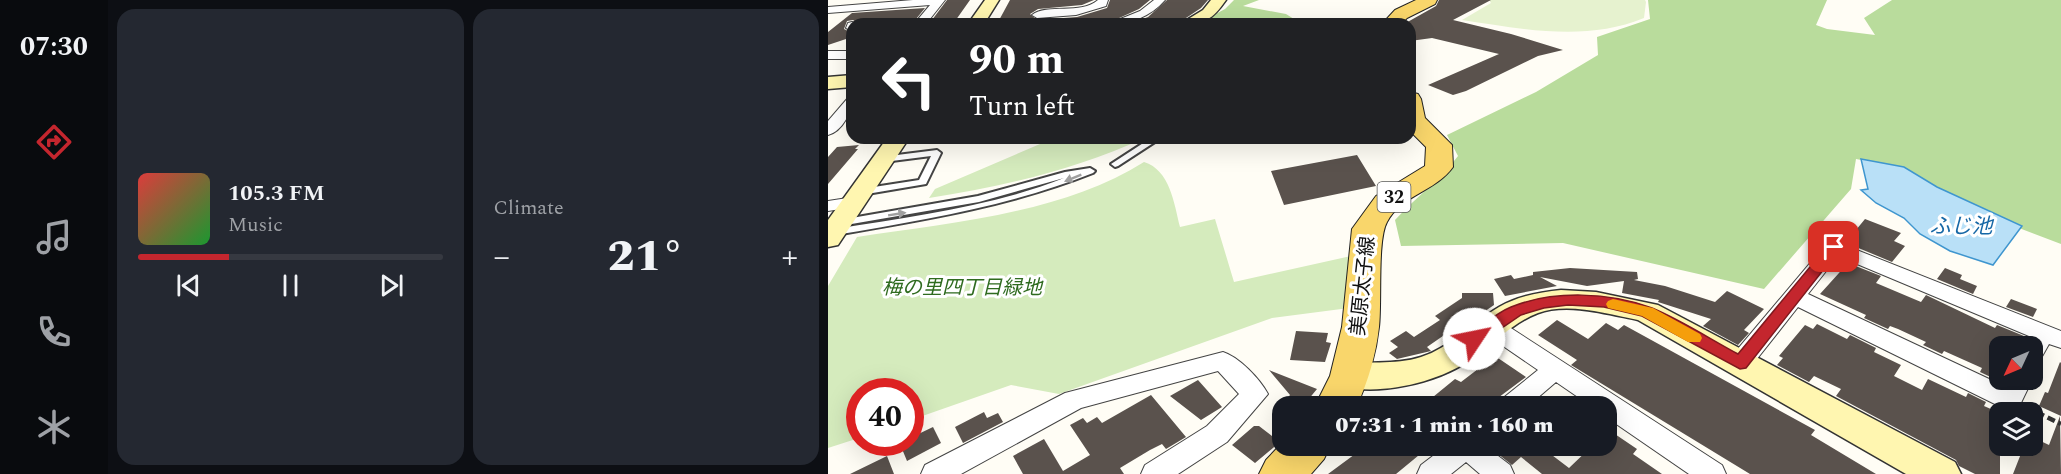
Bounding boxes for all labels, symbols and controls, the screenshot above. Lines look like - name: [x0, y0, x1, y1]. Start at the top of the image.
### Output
- text: 07:30: [20, 26, 88, 68]
- text: 90 m: [969, 29, 1064, 92]
- icon: left: [870, 42, 948, 120]
- text: Turn left: [969, 86, 1075, 128]
- icon: directions: [33, 121, 75, 163]
- one-way arrow: [1063, 173, 1081, 183]
- text: 105.3 FM: [228, 177, 325, 210]
- road number: 32: [1378, 182, 1410, 212]
- text: Climate: [494, 193, 564, 223]
- one-way arrow: [888, 209, 907, 218]
- text: Music: [228, 210, 283, 240]
- water label: ふじ池: [1930, 211, 1994, 243]
- icon: music: [33, 216, 75, 258]
- pin: [1808, 221, 1859, 272]
- text: 21°: [607, 222, 684, 291]
- icon: arrive: [1817, 230, 1850, 263]
- text: −: [494, 232, 510, 282]
- text: +: [781, 232, 798, 282]
- street label: 美原太子線: [1343, 235, 1383, 337]
- icon: previous: [172, 269, 205, 302]
- icon: pause: [274, 269, 307, 302]
- icon: next: [375, 269, 408, 302]
- park label: 梅の里四丁目緑地: [882, 273, 1044, 303]
- position arrow: [1442, 307, 1506, 371]
- icon: phone: [33, 311, 75, 353]
- north arrow: [1989, 336, 2043, 390]
- map controls: [1989, 336, 2043, 456]
- speed limit sign: 40: [846, 378, 924, 456]
- button: layers: [1989, 402, 2043, 456]
- icon: climate: [33, 406, 75, 448]
- text: 07:31 · 1 min · 160 m: [1335, 409, 1554, 442]

